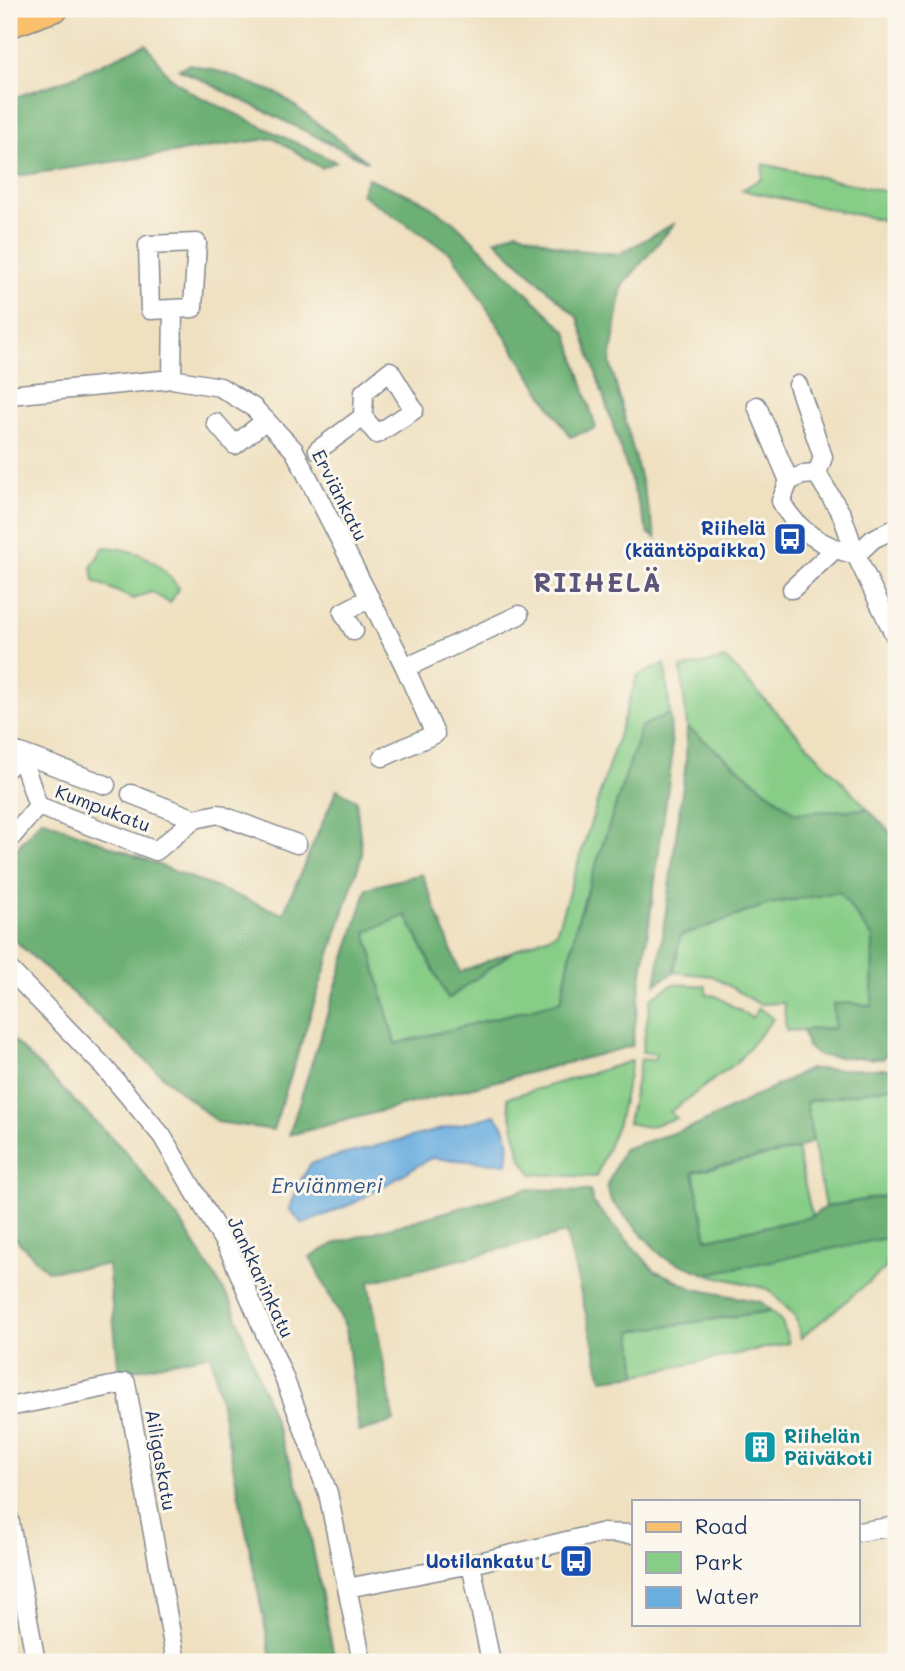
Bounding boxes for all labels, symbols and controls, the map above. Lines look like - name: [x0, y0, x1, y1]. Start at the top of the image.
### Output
- street label: Erviänkatu: [307, 445, 374, 545]
- place label: Riihelä (kääntöpaikka): [625, 515, 766, 562]
- bus stop icon: Riihelä (kääntöpaikka): [771, 520, 809, 558]
- district label: RIIHELÄ: [533, 565, 663, 599]
- street label: Kumpukatu: [52, 778, 154, 837]
- water label: Erviänmeri: [271, 1171, 383, 1198]
- street label: Jankkarinkatu: [222, 1212, 301, 1342]
- street label: Ailigaskatu: [140, 1407, 183, 1512]
- place label: Riihelän Päiväkoti: [784, 1423, 873, 1470]
- building icon: Riihelän Päiväkoti: [741, 1428, 779, 1466]
- legend: [632, 1500, 860, 1626]
- text: Road: [695, 1512, 747, 1539]
- bus stop icon: Uotilankatu L: [557, 1542, 595, 1580]
- place label: Uotilankatu L: [425, 1548, 552, 1573]
- text: Park: [695, 1548, 743, 1575]
- text: Water: [695, 1582, 759, 1609]

